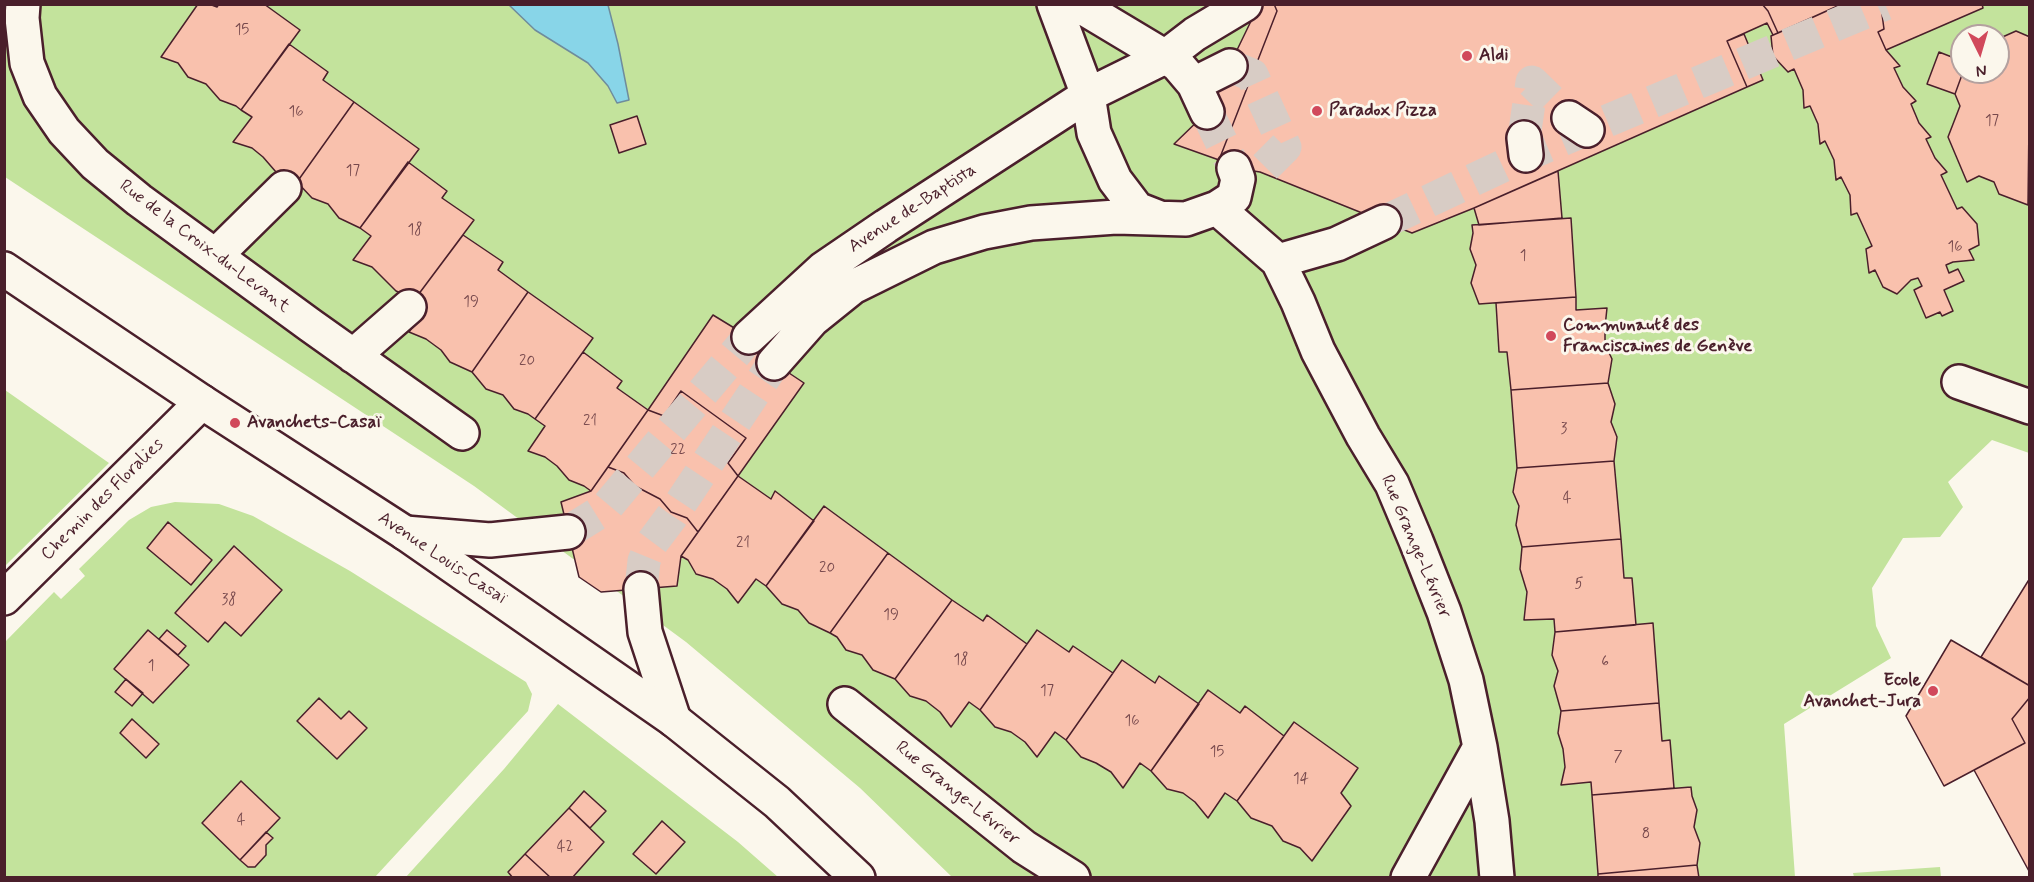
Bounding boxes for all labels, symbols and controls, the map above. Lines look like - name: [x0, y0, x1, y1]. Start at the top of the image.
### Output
- house number: 15: [235, 22, 249, 40]
- north arrow: [1950, 24, 2010, 84]
- place label: Aldi: [1479, 45, 1508, 67]
- marker: Aldi: [1460, 49, 1474, 63]
- text: N: [1975, 60, 1988, 81]
- place label: Paradox Pizza: [1329, 100, 1437, 122]
- house number: 16: [289, 104, 303, 122]
- marker: Paradox Pizza: [1310, 104, 1324, 118]
- house number: 17: [1985, 113, 1999, 131]
- street label: Avenue de-Baptista: [845, 160, 981, 258]
- house number: 17: [346, 163, 360, 181]
- street label: Rue de la Croix-du-Levant: [115, 176, 293, 318]
- house number: 18: [408, 222, 422, 240]
- house number: 16: [1948, 239, 1962, 257]
- house number: 1: [1520, 248, 1526, 266]
- house number: 19: [463, 294, 479, 312]
- place label: Communauté des Franciscaines de Genève: [1563, 315, 1752, 358]
- marker: Communauté des Franciscaines de Genève: [1544, 329, 1558, 343]
- house number: 20: [519, 353, 535, 371]
- place label: Avanchets-Casaï: [247, 412, 381, 434]
- house number: 21: [583, 413, 597, 431]
- marker: Avanchets-Casaï: [228, 416, 242, 430]
- house number: 3: [1561, 421, 1567, 439]
- street label: Chemin des Floralies: [37, 434, 169, 566]
- house number: 22: [670, 442, 686, 460]
- street label: Rue Grange-Lévrier: [1375, 472, 1455, 622]
- house number: 4: [1563, 490, 1571, 508]
- street label: Avenue Louis-Casaï: [373, 508, 511, 610]
- house number: 21: [736, 535, 750, 553]
- house number: 20: [819, 560, 835, 578]
- house number: 5: [1575, 576, 1583, 594]
- house number: 38: [222, 592, 236, 610]
- house number: 19: [883, 607, 899, 625]
- house number: 18: [954, 652, 968, 670]
- house number: 6: [1601, 654, 1609, 672]
- house number: 1: [148, 658, 154, 676]
- place label: Ecole Avanchet-Jura: [1804, 670, 1921, 712]
- house number: 17: [1040, 683, 1054, 701]
- marker: Ecole Avanchet-Jura: [1926, 684, 1940, 698]
- house number: 16: [1125, 713, 1139, 731]
- street label: Rue Grange-Lévrier: [890, 737, 1024, 851]
- house number: 15: [1210, 744, 1224, 762]
- house number: 7: [1613, 749, 1623, 767]
- house number: 14: [1293, 771, 1309, 789]
- house number: 4: [237, 812, 245, 830]
- house number: 8: [1642, 826, 1650, 844]
- house number: 42: [557, 839, 573, 857]

